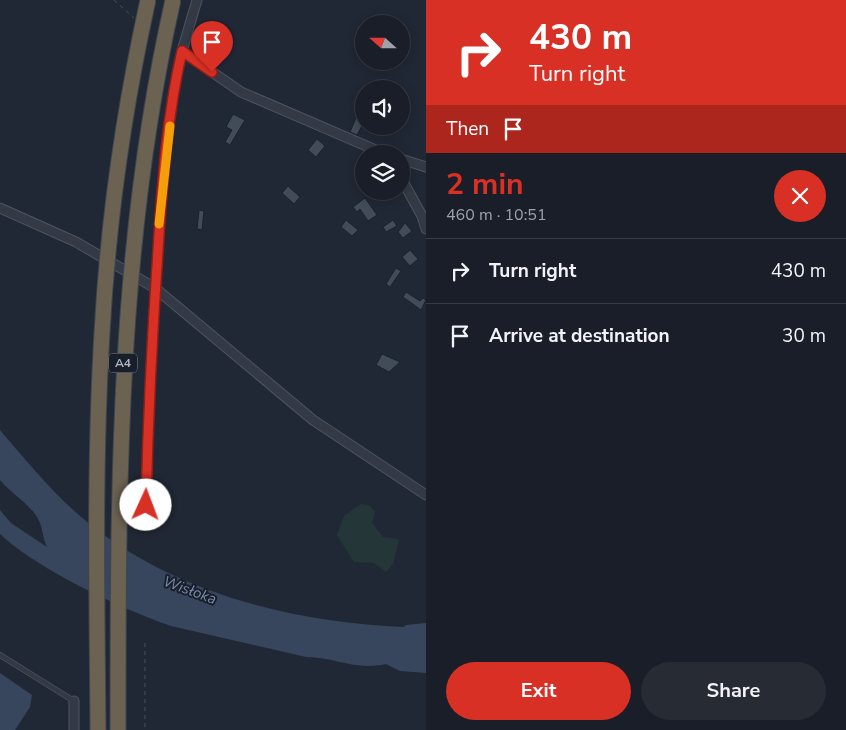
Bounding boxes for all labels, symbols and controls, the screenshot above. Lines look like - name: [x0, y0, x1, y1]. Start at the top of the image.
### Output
- text: 430 m: [529, 14, 632, 61]
- north arrow: [355, 15, 410, 70]
- map controls: [355, 15, 410, 200]
- icon: right: [446, 20, 511, 85]
- pin: [191, 21, 233, 72]
- icon: arrive: [198, 28, 226, 56]
- text: Turn right: [529, 59, 625, 89]
- button: sound: [355, 80, 410, 135]
- icon: arrive: [499, 115, 527, 143]
- text: Then: [446, 116, 489, 142]
- button: layers: [355, 145, 410, 200]
- text: 2 min: [446, 164, 524, 205]
- button: close: [774, 170, 826, 222]
- text: 460 m · 10:51: [446, 204, 547, 226]
- icon: right: [446, 257, 474, 285]
- text: Turn right: [489, 258, 576, 284]
- text: 430 m: [771, 258, 826, 284]
- icon: arrive: [446, 322, 474, 350]
- text: Arrive at destination: [489, 323, 670, 349]
- text: 30 m: [782, 323, 826, 349]
- road number: A4: [109, 353, 137, 372]
- position arrow: [119, 478, 171, 530]
- water label: Wisłoka: [161, 571, 219, 609]
- button: Exit: [446, 662, 631, 720]
- button: Share: [641, 662, 826, 720]

